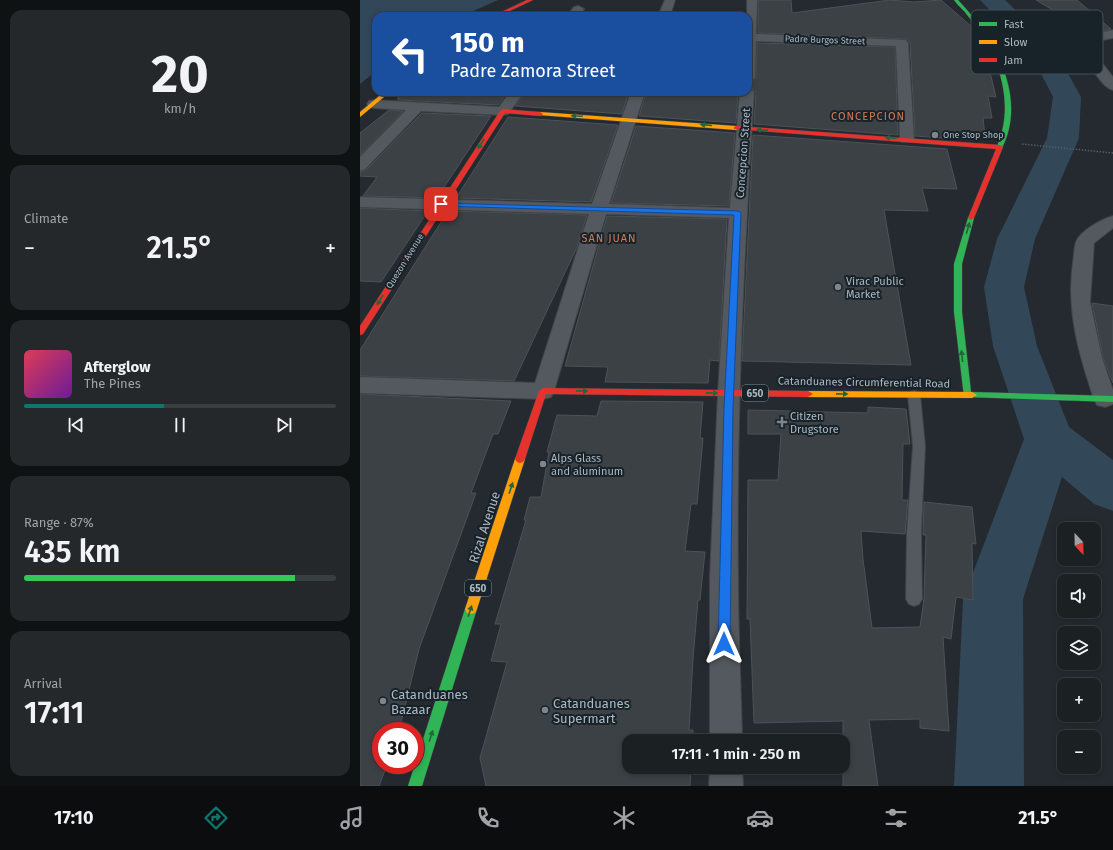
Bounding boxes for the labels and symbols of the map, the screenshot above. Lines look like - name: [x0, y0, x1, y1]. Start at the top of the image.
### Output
- legend: [971, 10, 1103, 74]
- text: Fast: [1004, 18, 1024, 31]
- street label: Padre Burgos Street: [785, 34, 866, 46]
- text: Slow: [1004, 36, 1028, 49]
- text: Jam: [1004, 54, 1023, 67]
- street label: Concepcion Street: [734, 107, 753, 199]
- district label: CONCEPCION: [831, 110, 905, 123]
- one-way arrow: [571, 112, 583, 119]
- one-way arrow: [700, 122, 712, 129]
- one-way arrow: [756, 126, 768, 133]
- marker: One Stop Shop: [930, 130, 940, 140]
- place label: One Stop Shop: [943, 130, 1004, 140]
- one-way arrow: [885, 135, 897, 142]
- one-way arrow: [477, 138, 485, 149]
- pin: [424, 187, 458, 221]
- one-way arrow: [965, 222, 971, 234]
- street label: Quezon Avenue: [384, 232, 426, 290]
- district label: SAN JUAN: [581, 232, 637, 245]
- place label: Virac Public Market: [846, 275, 904, 301]
- marker: Virac Public Market: [833, 282, 843, 292]
- one-way arrow: [376, 295, 384, 305]
- one-way arrow: [959, 350, 966, 362]
- street label: Catanduanes Circumferential Road: [778, 374, 950, 391]
- road number: 650: [742, 385, 768, 401]
- one-way arrow: [576, 388, 589, 394]
- one-way arrow: [706, 390, 719, 396]
- one-way arrow: [836, 391, 849, 397]
- place label: Citizen Drugstore: [790, 410, 839, 436]
- marker: Citizen Drugstore: [777, 417, 787, 427]
- place label: Alps Glass and aluminum: [551, 452, 623, 478]
- marker: Alps Glass and aluminum: [538, 459, 548, 469]
- one-way arrow: [508, 482, 514, 494]
- street label: Rizal Avenue: [466, 489, 503, 565]
- north arrow: [1057, 522, 1101, 566]
- road number: 650: [465, 580, 491, 596]
- one-way arrow: [467, 605, 473, 617]
- position arrow: [703, 623, 745, 665]
- place label: Catanduanes Bazaar: [391, 687, 468, 717]
- marker: Catanduanes Bazaar: [378, 696, 388, 706]
- place label: Catanduanes Supermart: [553, 696, 630, 726]
- marker: Catanduanes Supermart: [540, 705, 550, 715]
- speed limit sign: 30: [372, 722, 424, 774]
- one-way arrow: [428, 729, 434, 741]

